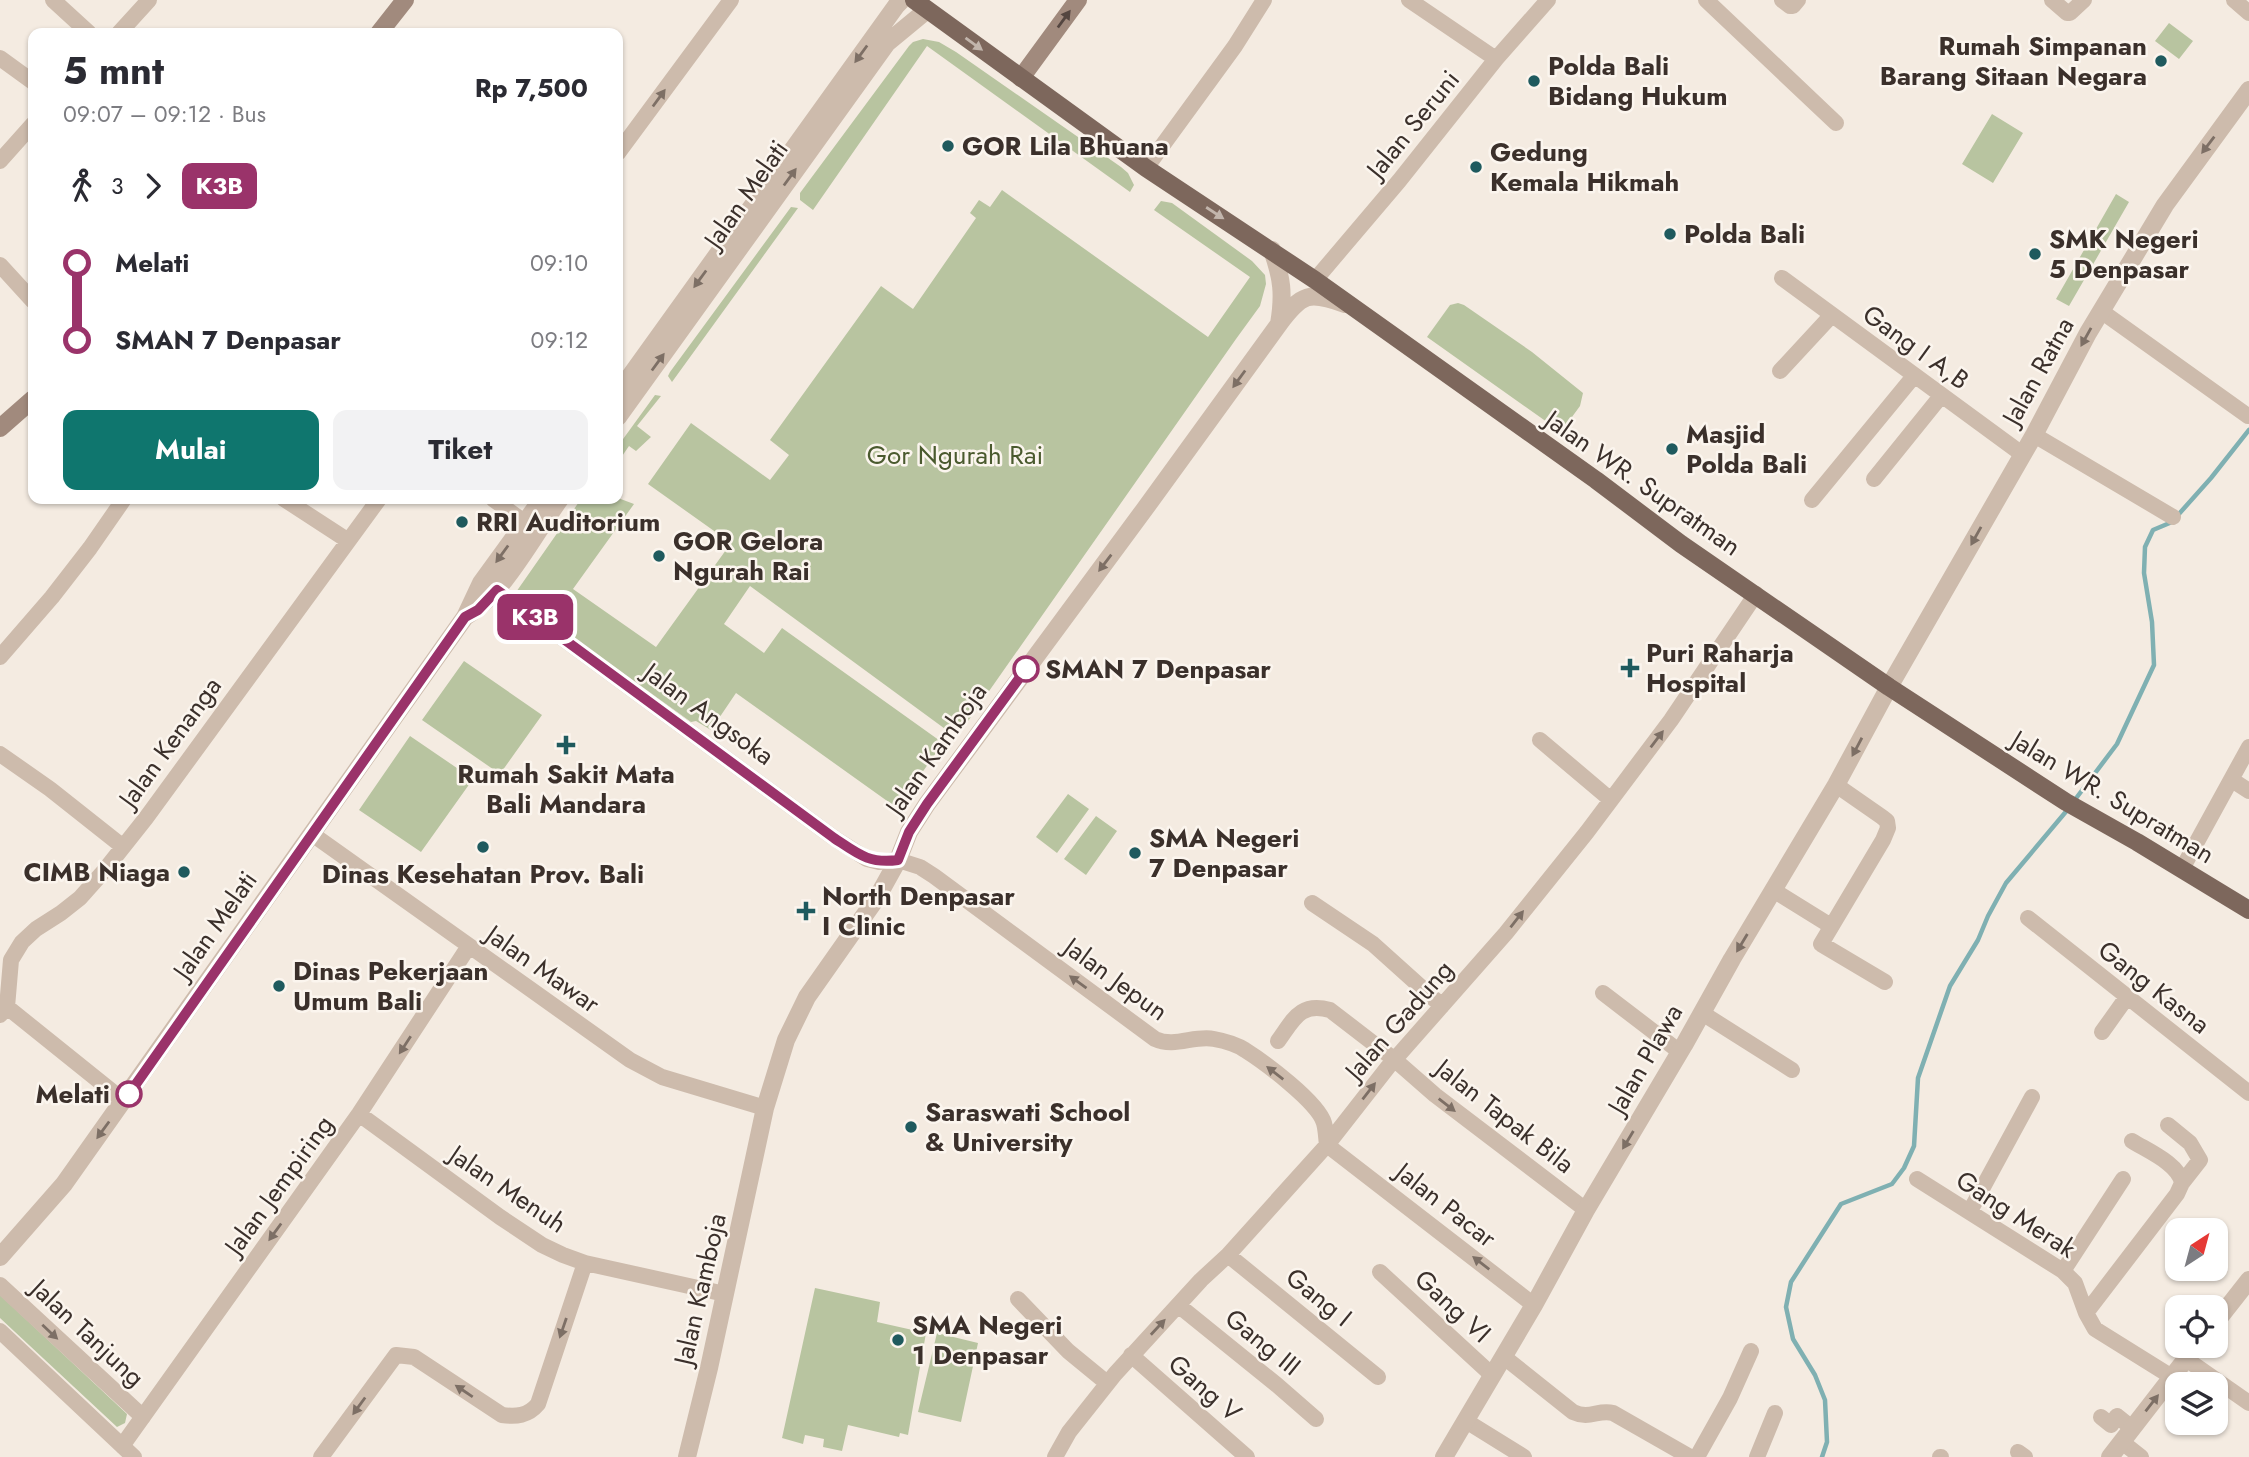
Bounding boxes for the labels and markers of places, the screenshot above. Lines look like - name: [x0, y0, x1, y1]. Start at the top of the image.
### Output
- place label: Rumah Simpanan Barang Sitaan Negara: [1880, 27, 2147, 95]
- place label: Polda Bali Bidang Hukum: [1548, 47, 1728, 115]
- marker: Rumah Simpanan Barang Sitaan Negara: [2153, 53, 2169, 69]
- marker: Polda Bali Bidang Hukum: [1526, 73, 1542, 89]
- place label: GOR Lila Bhuana: [962, 127, 1169, 165]
- place label: Gedung Kemala Hikmah: [1490, 133, 1679, 201]
- marker: GOR Lila Bhuana: [940, 138, 956, 154]
- marker: Gedung Kemala Hikmah: [1468, 159, 1484, 175]
- place label: Polda Bali: [1684, 215, 1805, 253]
- place label: SMK Negeri 5 Denpasar: [2049, 220, 2199, 288]
- marker: Polda Bali: [1662, 226, 1678, 242]
- marker: SMK Negeri 5 Denpasar: [2027, 246, 2043, 262]
- place label: Masjid Polda Bali: [1686, 415, 1807, 483]
- marker: Masjid Polda Bali: [1664, 441, 1680, 457]
- place label: RRI Auditorium: [476, 503, 660, 541]
- marker: RRI Auditorium: [454, 514, 470, 530]
- place label: GOR Gelora Ngurah Rai: [673, 522, 823, 590]
- marker: GOR Gelora Ngurah Rai: [651, 548, 667, 564]
- place label: Puri Raharja Hospital: [1646, 634, 1794, 702]
- place label: SMAN 7 Denpasar: [1045, 650, 1271, 688]
- marker: SMAN 7 Denpasar: [1013, 656, 1039, 682]
- marker: Puri Raharja Hospital: [1620, 658, 1640, 678]
- marker: Rumah Sakit Mata Bali Mandara: [556, 735, 576, 755]
- place label: Rumah Sakit Mata Bali Mandara: [457, 755, 675, 823]
- place label: SMA Negeri 7 Denpasar: [1149, 819, 1300, 887]
- marker: Dinas Kesehatan Prov. Bali: [475, 839, 491, 855]
- marker: SMA Negeri 7 Denpasar: [1127, 845, 1143, 861]
- place label: CIMB Niaga: [24, 853, 170, 891]
- place label: Dinas Kesehatan Prov. Bali: [322, 855, 644, 893]
- marker: CIMB Niaga: [176, 864, 192, 880]
- place label: North Denpasar I Clinic: [822, 877, 1015, 945]
- marker: North Denpasar I Clinic: [796, 901, 816, 921]
- place label: Dinas Pekerjaan Umum Bali: [293, 952, 488, 1020]
- marker: Dinas Pekerjaan Umum Bali: [271, 978, 287, 994]
- place label: Melati: [35, 1075, 110, 1113]
- marker: Melati: [116, 1081, 142, 1107]
- place label: Saraswati School & University: [925, 1093, 1130, 1161]
- marker: Saraswati School & University: [903, 1119, 919, 1135]
- place label: SMA Negeri 1 Denpasar: [912, 1306, 1063, 1374]
- marker: SMA Negeri 1 Denpasar: [890, 1332, 906, 1348]

